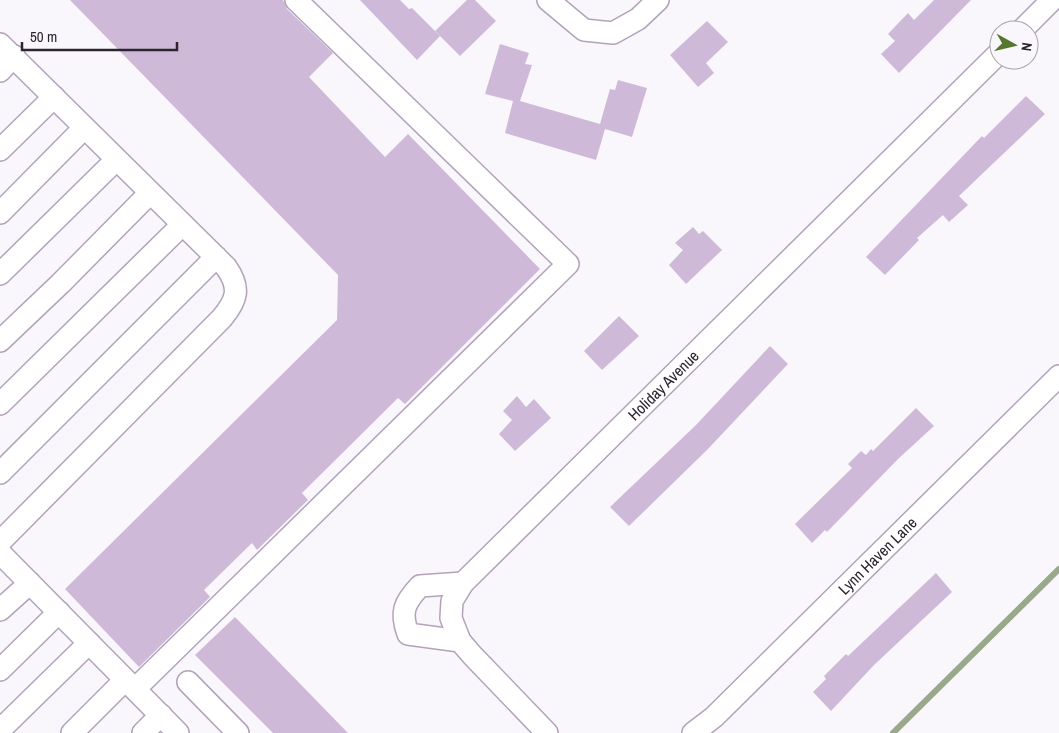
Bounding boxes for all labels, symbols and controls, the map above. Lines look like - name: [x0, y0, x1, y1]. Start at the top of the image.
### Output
- scale bar: [22, 20, 178, 52]
- north arrow: [989, 20, 1039, 70]
- text: 50 m: [30, 26, 57, 47]
- text: N: [1017, 41, 1036, 52]
- street label: Holiday Avenue: [623, 345, 704, 425]
- street label: Lynn Haven Lane: [833, 512, 921, 599]

